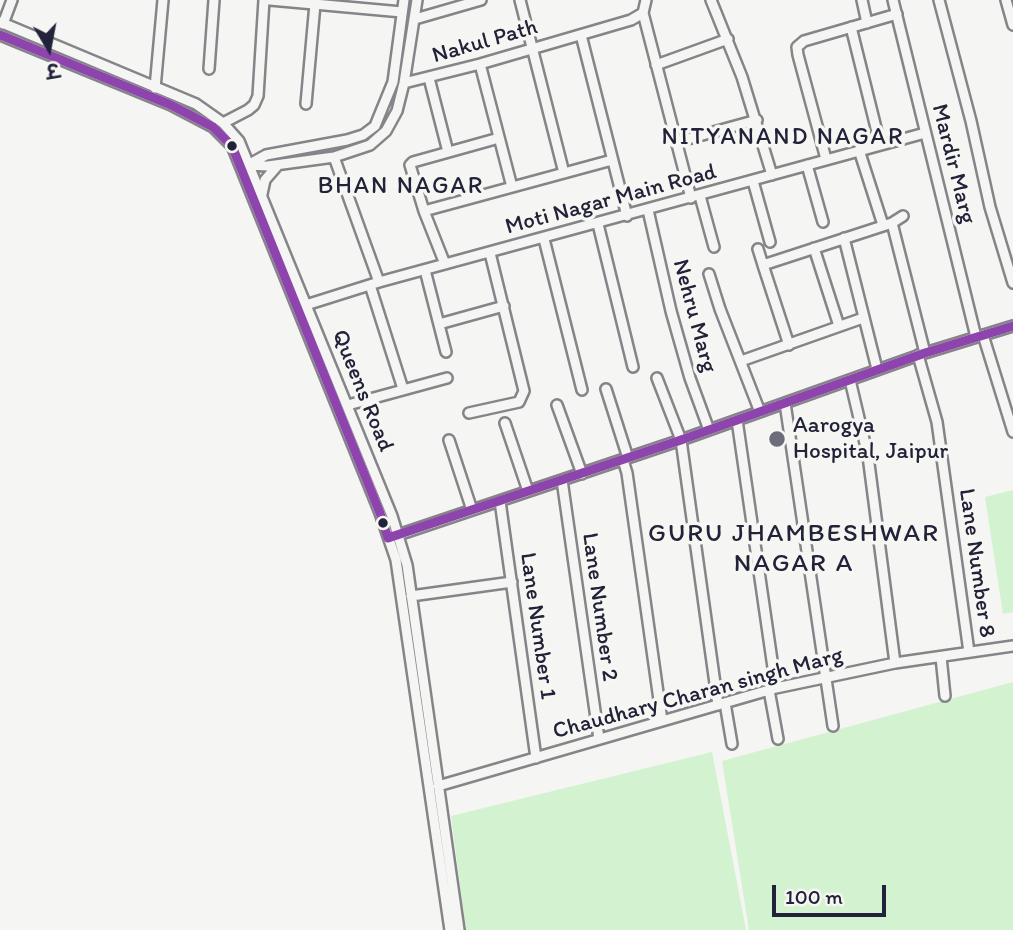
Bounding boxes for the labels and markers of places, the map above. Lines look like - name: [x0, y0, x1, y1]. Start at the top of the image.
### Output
- unlabelled marker: [225, 139, 239, 153]
- place label: Aarogya Hospital, Jaipur: [793, 412, 948, 466]
- marker: Aarogya Hospital, Jaipur: [767, 429, 787, 449]
- unlabelled marker: [376, 516, 390, 530]

